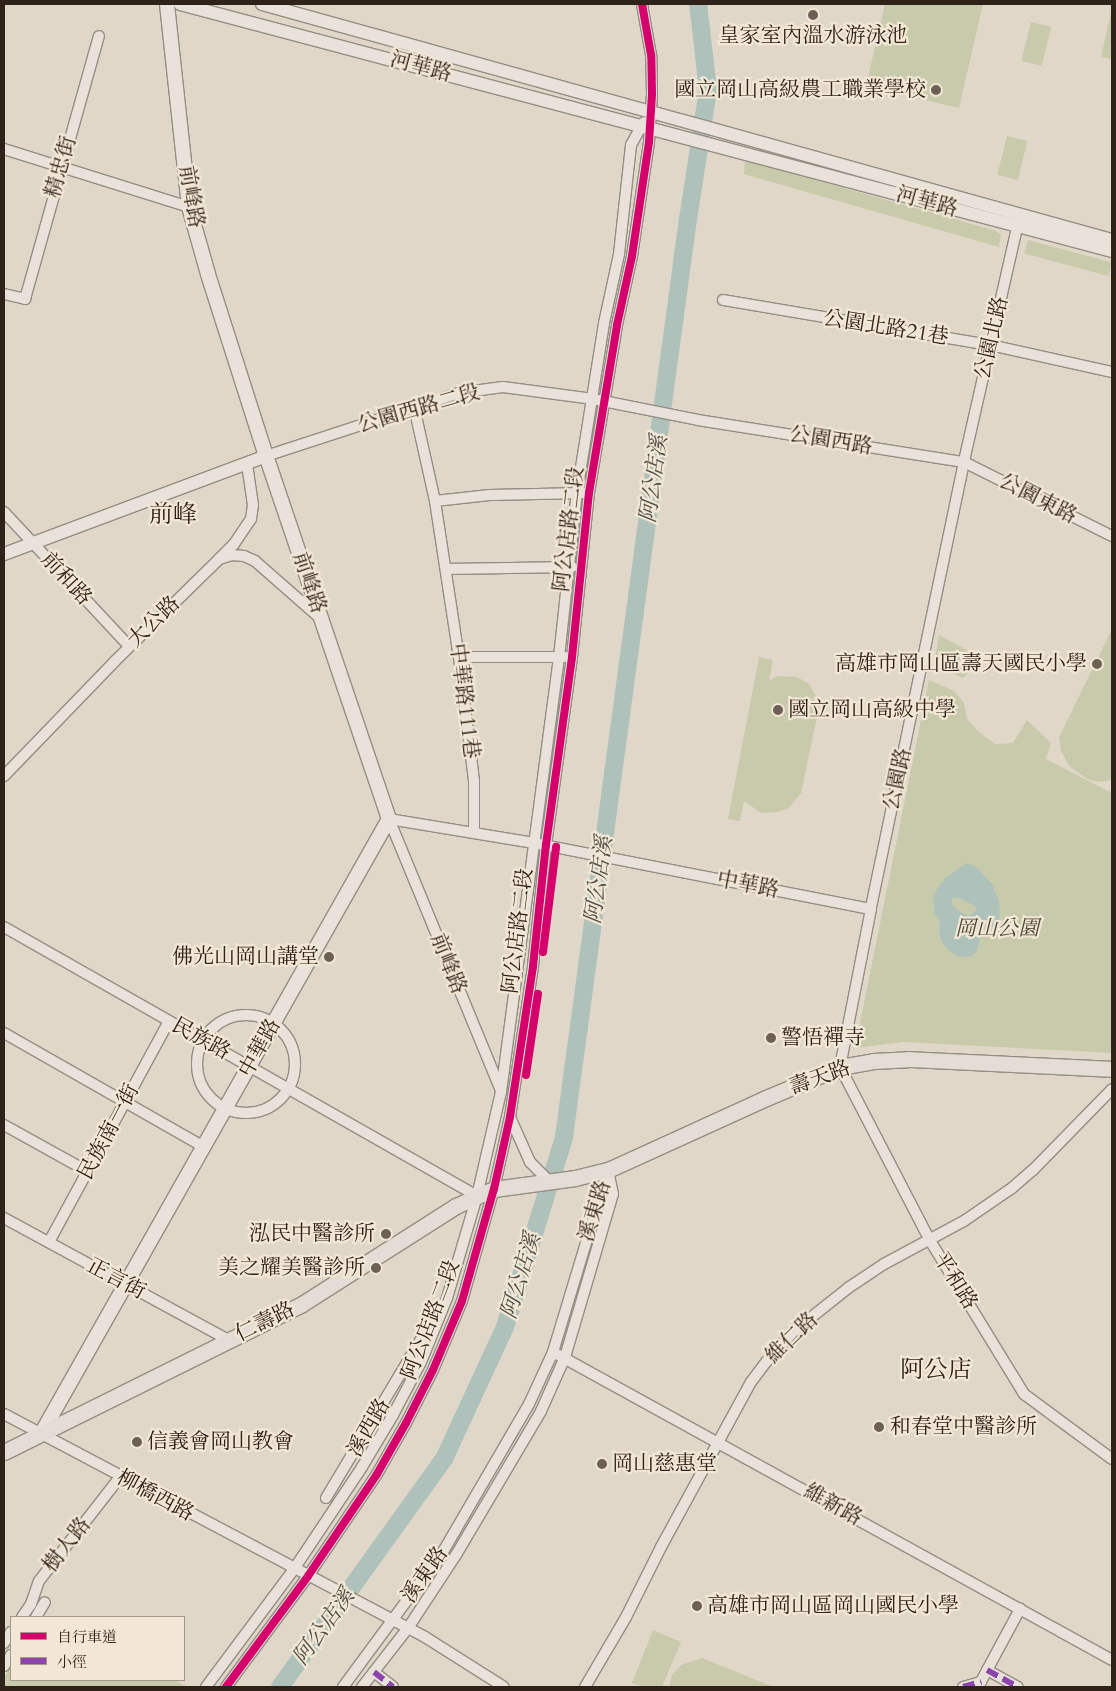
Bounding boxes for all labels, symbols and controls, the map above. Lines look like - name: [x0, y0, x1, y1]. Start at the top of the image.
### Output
- marker: 皇家室內溫水游泳池: [807, 9, 819, 21]
- place label: 皇家室內溫水游泳池: [719, 23, 907, 49]
- street label: 河華路: [387, 47, 455, 87]
- place label: 國立岡山高級農工職業學校: [674, 77, 926, 103]
- marker: 國立岡山高級農工職業學校: [930, 84, 942, 96]
- street label: 精忠街: [40, 133, 82, 201]
- street label: 前峰路: [173, 164, 209, 230]
- street label: 河華路: [893, 182, 961, 222]
- street label: 公園北路: [970, 294, 1014, 382]
- street label: 公園北路21巷: [822, 306, 950, 350]
- street label: 公園西路二段: [355, 380, 483, 438]
- street label: 公園西路: [788, 422, 874, 460]
- water label: 阿公店溪: [635, 434, 673, 524]
- street label: 阿公店路二段: [549, 465, 589, 593]
- street label: 公園東路: [995, 469, 1081, 529]
- district label: 前峰: [149, 501, 197, 529]
- street label: 前和路: [35, 547, 97, 611]
- street label: 前峰路: [287, 549, 331, 617]
- street label: 大公路: [123, 591, 185, 653]
- street label: 中華路111巷: [444, 642, 484, 760]
- place label: 高雄市岡山區壽天國民小學: [835, 651, 1087, 677]
- marker: 高雄市岡山區壽天國民小學: [1091, 658, 1103, 670]
- place label: 國立岡山高級中學: [788, 697, 956, 723]
- marker: 國立岡山高級中學: [772, 704, 784, 716]
- street label: 公園路: [879, 746, 917, 812]
- water label: 阿公店溪: [580, 835, 618, 925]
- street label: 阿公店路二段: [498, 867, 538, 995]
- street label: 中華路: [715, 867, 781, 903]
- park label: 岡山公園: [955, 916, 1039, 942]
- street label: 前峰路: [425, 930, 471, 998]
- place label: 佛光山岡山講堂: [172, 944, 319, 970]
- marker: 佛光山岡山講堂: [323, 951, 335, 963]
- street label: 民族路: [167, 1013, 235, 1065]
- street label: 中華路: [234, 1014, 286, 1082]
- place label: 警悟禪寺: [781, 1025, 865, 1051]
- marker: 警悟禪寺: [765, 1032, 777, 1044]
- street label: 壽天路: [786, 1055, 854, 1101]
- street label: 民族南一街: [73, 1080, 145, 1184]
- street label: 溪東路: [574, 1177, 616, 1245]
- place label: 泓民中醫診所: [249, 1221, 375, 1247]
- marker: 泓民中醫診所: [379, 1227, 393, 1241]
- water label: 阿公店溪: [496, 1230, 546, 1322]
- street label: 平和路: [928, 1248, 982, 1314]
- street label: 正言街: [82, 1253, 150, 1305]
- place label: 美之耀美醫診所: [218, 1255, 365, 1281]
- street label: 阿公店路二段: [397, 1257, 465, 1383]
- marker: 美之耀美醫診所: [369, 1261, 383, 1275]
- street label: 仁壽路: [231, 1297, 299, 1347]
- street label: 維仁路: [761, 1307, 823, 1369]
- district label: 阿公店: [900, 1356, 972, 1384]
- street label: 溪西路: [342, 1394, 396, 1462]
- place label: 和春堂中醫診所: [890, 1414, 1037, 1440]
- marker: 和春堂中醫診所: [872, 1420, 886, 1434]
- place label: 信義會岡山教會: [147, 1429, 294, 1455]
- marker: 信義會岡山教會: [131, 1436, 143, 1448]
- place label: 岡山慈惠堂: [612, 1451, 717, 1477]
- marker: 岡山慈惠堂: [596, 1458, 608, 1470]
- street label: 柳橋西路: [112, 1465, 198, 1527]
- street label: 維新路: [799, 1479, 867, 1531]
- street label: 樹人路: [38, 1512, 96, 1578]
- street label: 溪東路: [397, 1542, 453, 1608]
- water label: 阿公店溪: [287, 1584, 361, 1670]
- place label: 高雄市岡山區岡山國民小學: [707, 1593, 959, 1619]
- marker: 高雄市岡山區岡山國民小學: [691, 1600, 703, 1612]
- legend: [10, 1616, 185, 1681]
- text: 自行車道: [57, 1627, 117, 1647]
- text: 小徑: [57, 1652, 87, 1672]

